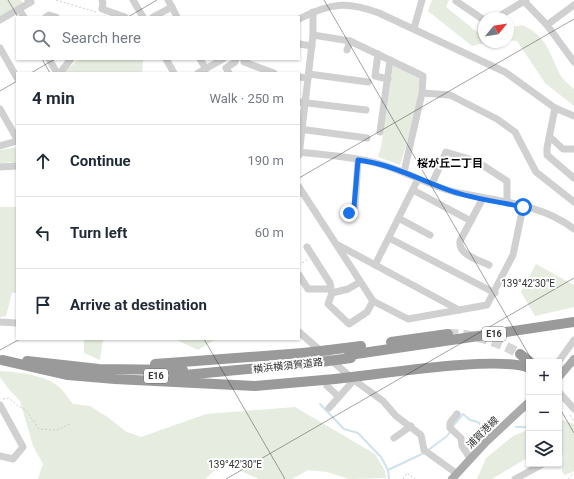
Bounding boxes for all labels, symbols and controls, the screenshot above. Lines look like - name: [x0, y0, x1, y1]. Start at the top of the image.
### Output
- north arrow: [478, 12, 514, 48]
- search box: [16, 16, 300, 60]
- icon: search: [30, 27, 52, 49]
- text: Search here: [62, 29, 141, 47]
- text: 4 min: [32, 88, 75, 108]
- text: Walk · 250 m: [209, 91, 284, 106]
- icon: ahead: [32, 150, 54, 172]
- text: Continue: [70, 152, 131, 170]
- text: 190 m: [247, 153, 284, 168]
- district label: 桜が丘二丁目: [417, 157, 483, 170]
- route start: [514, 198, 532, 216]
- route end: [340, 204, 358, 222]
- icon: left: [32, 222, 54, 244]
- text: Turn left: [70, 224, 127, 242]
- text: 60 m: [255, 225, 284, 240]
- text: 139°42'30"E: [501, 278, 555, 289]
- icon: arrive: [32, 294, 54, 316]
- text: Arrive at destination: [70, 296, 207, 314]
- road number: E16: [482, 327, 506, 341]
- street label: 横浜横須賀道路: [253, 356, 323, 375]
- map controls: [526, 359, 562, 467]
- button: +: [526, 359, 562, 395]
- road number: E16: [144, 369, 168, 383]
- button: −: [526, 395, 562, 431]
- street label: 浦賀港線: [464, 414, 500, 450]
- button: layers: [526, 431, 562, 467]
- text: 139°42'30"E: [208, 459, 262, 470]

